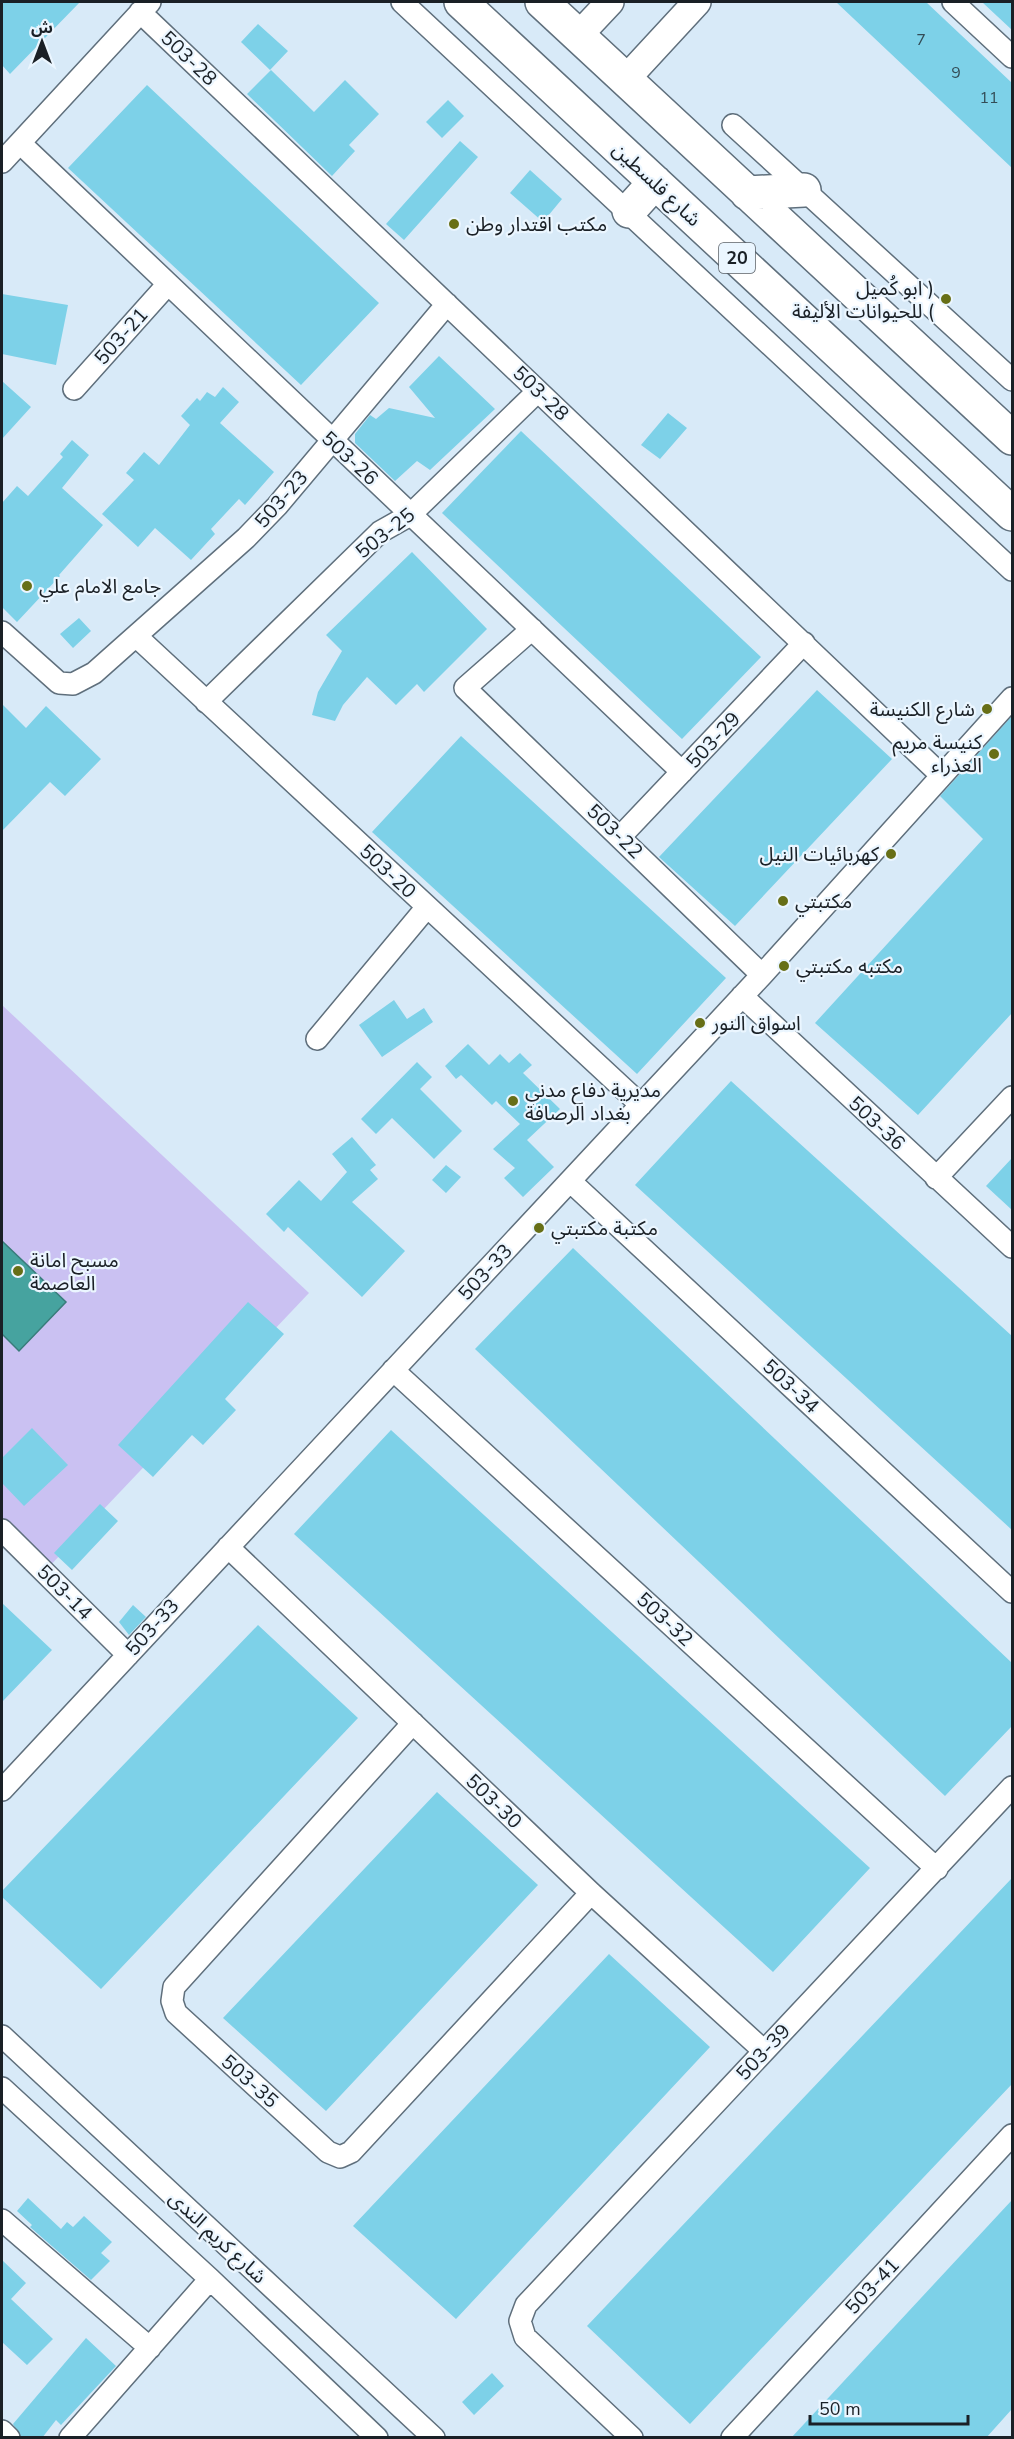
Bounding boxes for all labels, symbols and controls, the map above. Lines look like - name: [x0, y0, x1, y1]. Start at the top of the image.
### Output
- north arrow: [12, 12, 72, 72]
- text: ش: [31, 17, 53, 39]
- street label: 503-28: [155, 25, 223, 92]
- house number: 7: [916, 29, 926, 51]
- house number: 9: [951, 62, 961, 84]
- house number: 11: [979, 87, 999, 109]
- street label: شارع فلسطين: [606, 136, 707, 233]
- place label: مكتب اقتدار وطن: [466, 211, 607, 238]
- marker: مكتب اقتدار وطن: [447, 217, 461, 231]
- road number: 20: [719, 243, 755, 273]
- place label: ابو كُميل ) للحيوانات الأليفة (: [792, 275, 934, 325]
- marker: ابو كُميل ) للحيوانات الأليفة (: [939, 292, 953, 306]
- street label: 503-21: [88, 302, 154, 371]
- street label: 503-28: [507, 360, 575, 427]
- street label: 503-26: [315, 425, 384, 492]
- street label: 503-23: [249, 465, 314, 534]
- street label: 503-25: [350, 502, 421, 565]
- place label: جامع الامام علي: [39, 573, 161, 602]
- marker: جامع الامام علي: [20, 579, 34, 593]
- place label: شارع الكنيسة: [870, 696, 975, 724]
- marker: شارع الكنيسة: [980, 702, 994, 716]
- street label: 503-29: [680, 706, 747, 775]
- place label: كنيسة مريم العذراء: [893, 729, 983, 779]
- marker: كنيسة مريم العذراء: [987, 747, 1001, 761]
- street label: 503-22: [581, 798, 649, 865]
- street label: 503-20: [353, 838, 422, 905]
- place label: كهربائيات النيل: [760, 841, 880, 868]
- marker: كهربائيات النيل: [884, 847, 898, 861]
- place label: مكتبتي: [795, 888, 852, 917]
- marker: مكتبتي: [776, 894, 790, 908]
- place label: مكتبه مكتبتي: [796, 953, 903, 982]
- marker: مكتبه مكتبتي: [777, 959, 791, 973]
- place label: اسواق النور: [711, 1010, 801, 1037]
- marker: اسواق النور: [693, 1016, 707, 1030]
- place label: مديرية دفاع مدني بغداد الرصافة: [525, 1077, 661, 1127]
- street label: 503-36: [842, 1090, 911, 1157]
- marker: مديرية دفاع مدني بغداد الرصافة: [506, 1094, 520, 1108]
- place label: مكتبة مكتبتي: [551, 1215, 658, 1244]
- marker: مكتبة مكتبتي: [532, 1221, 546, 1235]
- street label: 503-33: [452, 1238, 519, 1307]
- place label: مسبح امانة العاصمة: [30, 1247, 119, 1297]
- marker: مسبح امانة العاصمة: [11, 1264, 25, 1278]
- street label: 503-34: [756, 1353, 825, 1420]
- street label: 503-14: [31, 1559, 98, 1626]
- street label: 503-32: [630, 1586, 699, 1653]
- street label: 503-33: [119, 1593, 185, 1662]
- street label: 503-30: [460, 1768, 528, 1835]
- street label: 503-39: [730, 2018, 797, 2087]
- street label: 503-35: [215, 2048, 284, 2114]
- street label: شارع كريم الندى: [162, 2185, 272, 2290]
- street label: 503-41: [839, 2252, 906, 2321]
- scale bar: [810, 2388, 968, 2426]
- text: 50 m: [819, 2397, 861, 2421]

